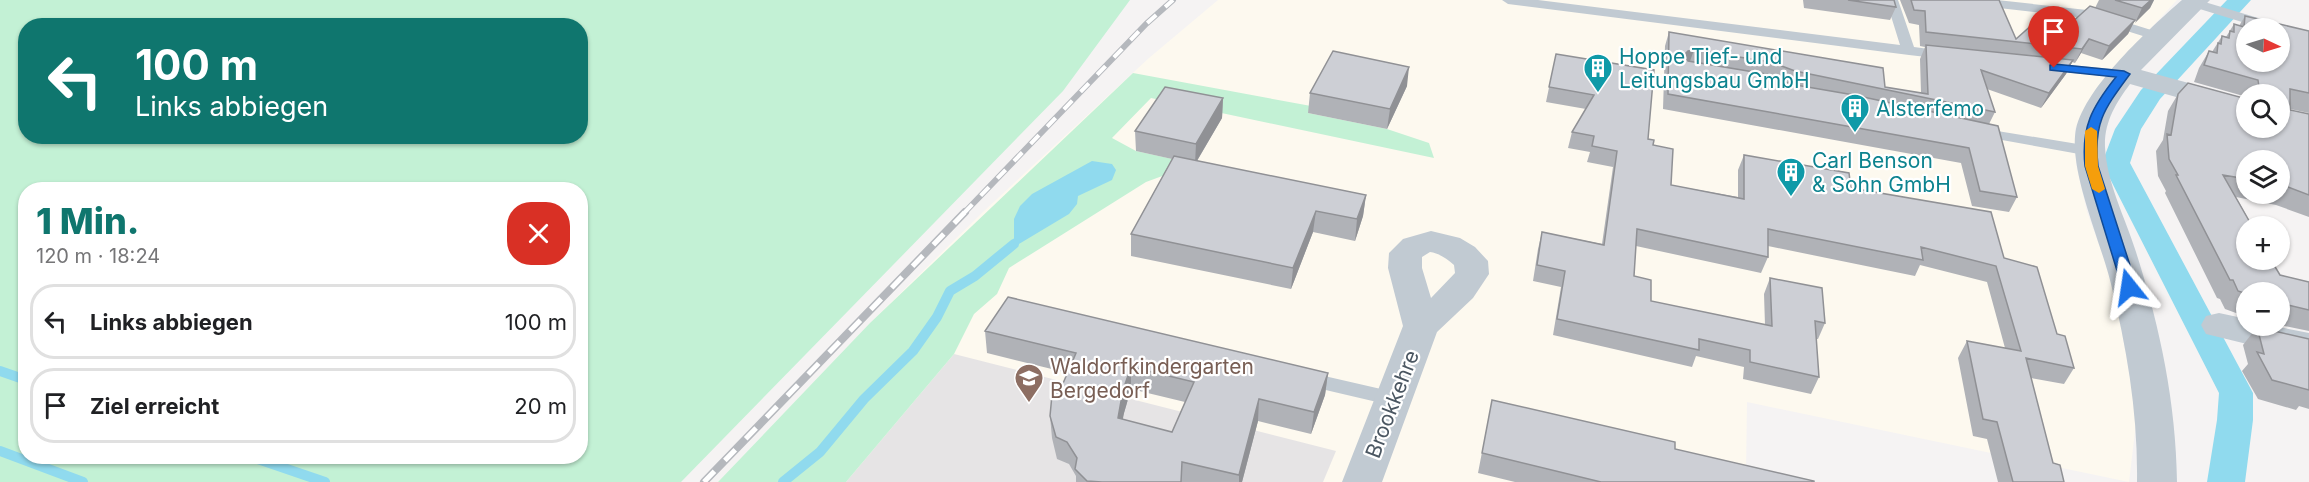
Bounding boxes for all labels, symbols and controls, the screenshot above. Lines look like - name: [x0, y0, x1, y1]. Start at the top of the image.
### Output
- pin: [2028, 6, 2079, 68]
- icon: arrive: [2037, 15, 2070, 48]
- north arrow: [2236, 18, 2290, 72]
- map controls: [2236, 18, 2290, 336]
- text: 100 m: [135, 39, 258, 90]
- icon: left: [36, 42, 114, 120]
- place label: Hoppe Tief- und Leitungsbau GmbH: [1619, 44, 1810, 93]
- building icon: Hoppe Tief- und Leitungsbau GmbH: [1582, 52, 1614, 94]
- button: search: [2236, 84, 2290, 138]
- text: Links abbiegen: [135, 90, 328, 123]
- building icon: Alsterfemo: [1839, 92, 1871, 134]
- place label: Alsterfemo: [1876, 96, 1984, 121]
- place label: Carl Benson & Sohn GmbH: [1812, 148, 1951, 197]
- button: layers: [2236, 150, 2290, 204]
- building icon: Carl Benson & Sohn GmbH: [1775, 156, 1807, 198]
- text: 1 Min.: [36, 199, 139, 243]
- button: close: [507, 202, 570, 265]
- button: +: [2236, 216, 2290, 270]
- text: 120 m · 18:24: [36, 244, 160, 268]
- position arrow: [2097, 255, 2161, 319]
- button: −: [2236, 282, 2290, 336]
- icon: left: [39, 305, 72, 338]
- text: Links abbiegen: [90, 309, 253, 335]
- text: 100 m: [505, 309, 567, 335]
- street label: Brookkehre: [1360, 347, 1424, 461]
- place label: Waldorfkindergarten Bergedorf: [1050, 354, 1254, 403]
- school or university icon: Waldorfkindergarten Bergedorf: [1013, 362, 1045, 404]
- icon: arrive: [39, 389, 72, 422]
- text: Ziel erreicht: [90, 393, 219, 419]
- text: 20 m: [514, 393, 567, 419]

